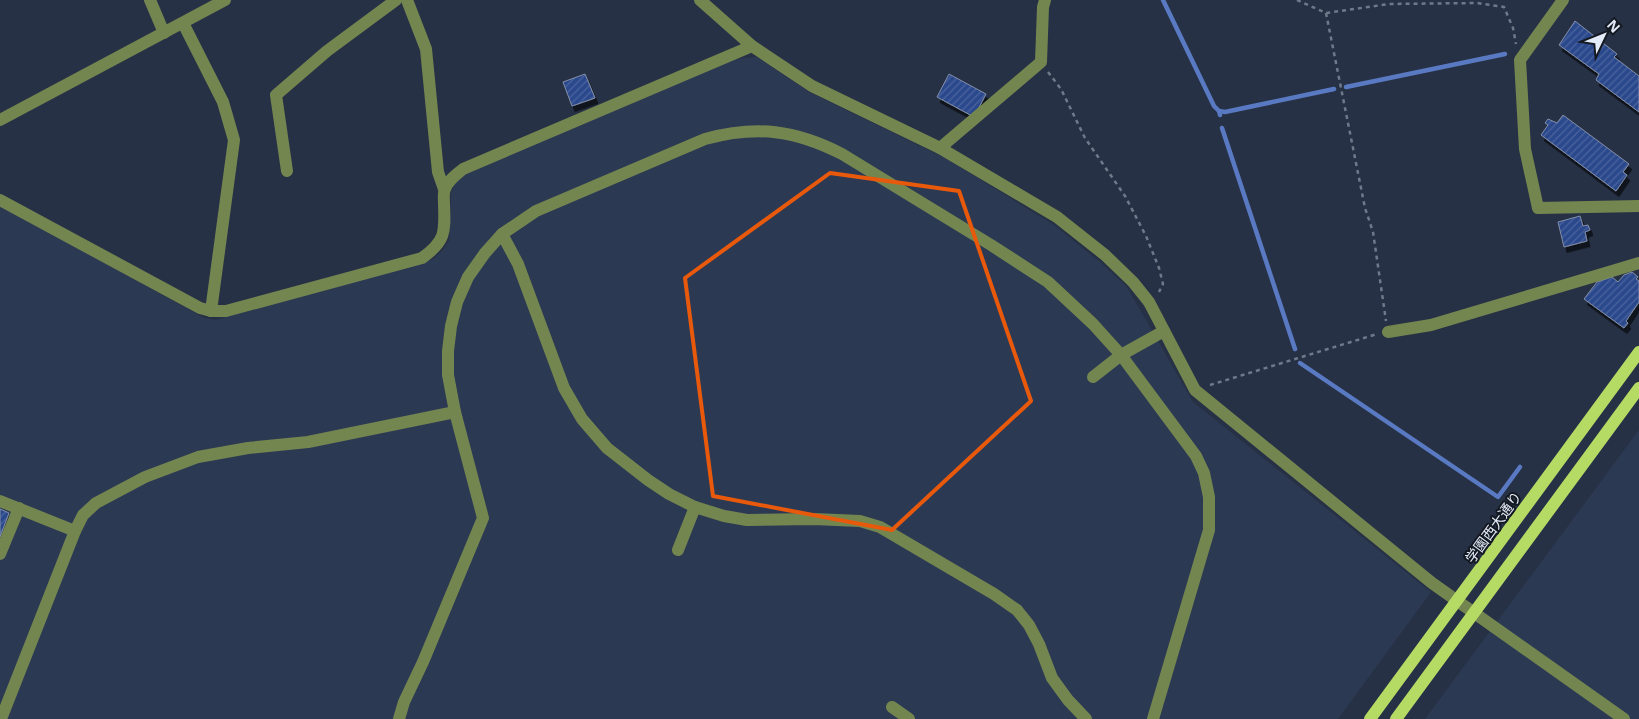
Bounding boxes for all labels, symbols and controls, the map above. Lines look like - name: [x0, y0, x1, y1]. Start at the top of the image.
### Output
- north arrow: [1579, 10, 1629, 60]
- text: N: [1603, 15, 1625, 36]
- street label: 学園西大通り: [1461, 487, 1525, 567]

